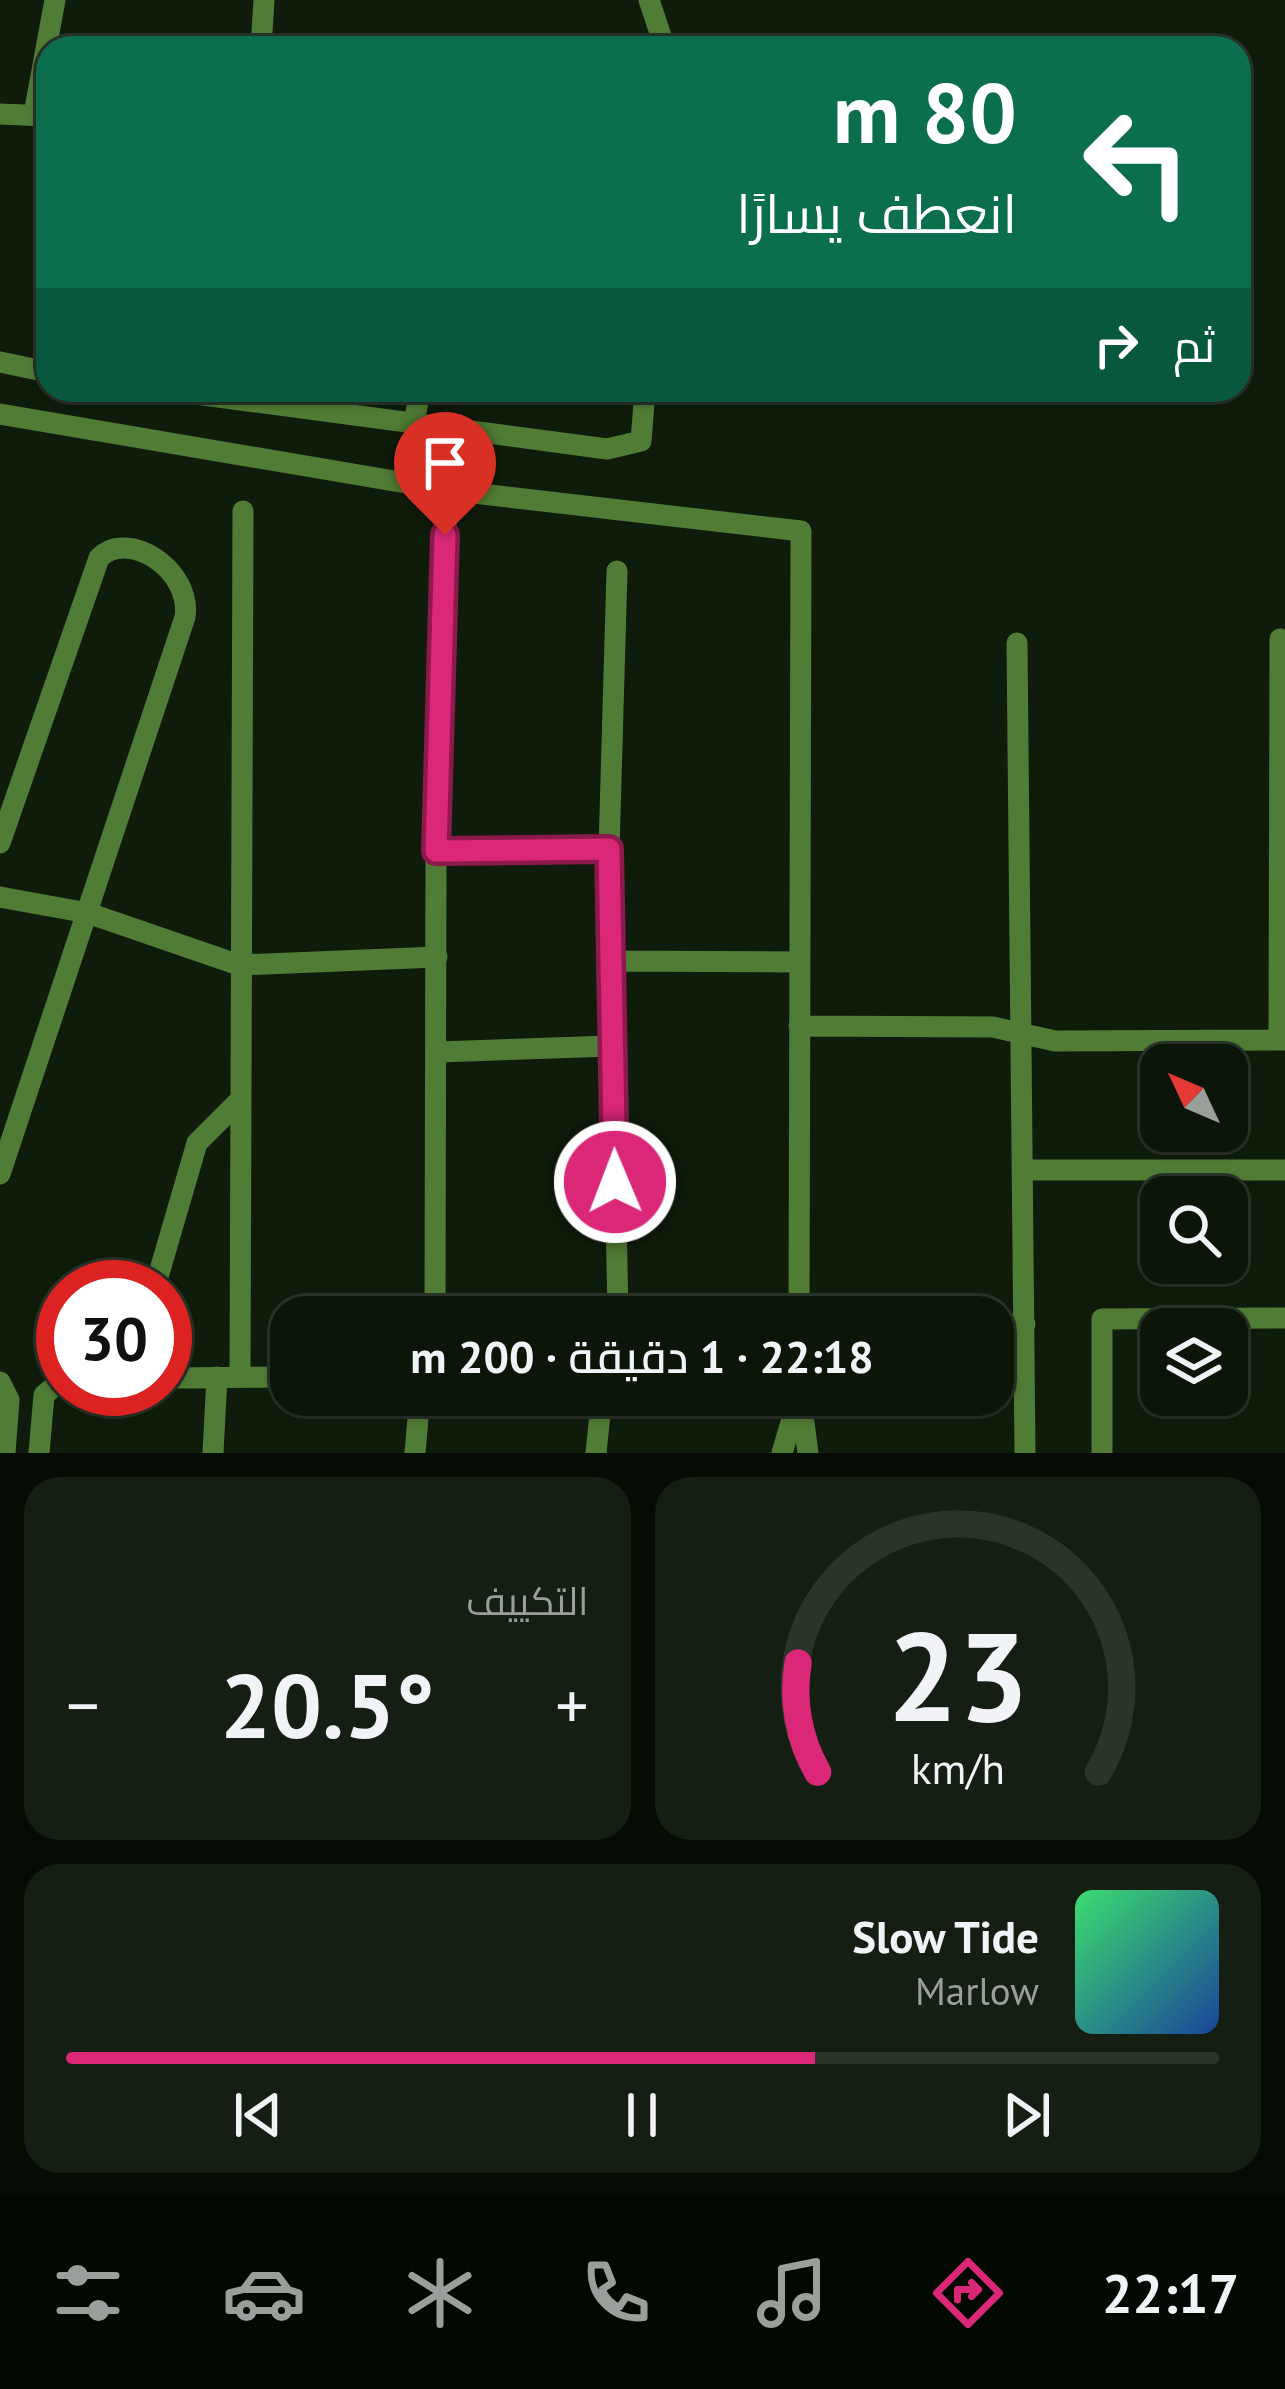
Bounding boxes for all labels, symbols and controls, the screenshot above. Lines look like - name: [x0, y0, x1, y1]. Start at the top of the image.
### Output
- text: 80 m: [833, 57, 1017, 166]
- icon: left: [1059, 84, 1215, 240]
- text: انعطف يسارًا: [736, 178, 1017, 248]
- icon: right: [1083, 312, 1149, 378]
- text: ثم: [1173, 316, 1215, 374]
- pin: [394, 412, 496, 535]
- icon: arrive: [412, 430, 478, 496]
- north arrow: [1140, 1044, 1248, 1152]
- map controls: [1140, 1044, 1248, 1416]
- position arrow: [552, 1119, 678, 1245]
- button: search: [1140, 1176, 1248, 1284]
- speed limit sign: 30: [36, 1260, 192, 1416]
- button: layers: [1140, 1308, 1248, 1416]
- text: 22:18 · 1 دقيقة · 200 m: [410, 1327, 874, 1385]
- text: التكييف: [466, 1575, 589, 1626]
- text: 23: [887, 1594, 1029, 1755]
- text: 20.5°: [220, 1646, 435, 1763]
- text: −: [66, 1662, 99, 1747]
- text: +: [555, 1662, 589, 1747]
- text: km/h: [911, 1739, 1005, 1795]
- text: Slow Tide: [852, 1907, 1039, 1965]
- text: Marlow: [915, 1965, 1039, 2016]
- icon: previous: [225, 2082, 291, 2148]
- icon: pause: [609, 2082, 675, 2148]
- icon: next: [994, 2082, 1060, 2148]
- icon: filters: [46, 2251, 130, 2335]
- icon: car: [222, 2251, 306, 2335]
- icon: climate: [398, 2251, 482, 2335]
- icon: phone: [574, 2251, 658, 2335]
- icon: music: [750, 2251, 834, 2335]
- icon: directions: [926, 2251, 1010, 2335]
- text: 22:17: [1102, 2258, 1239, 2328]

